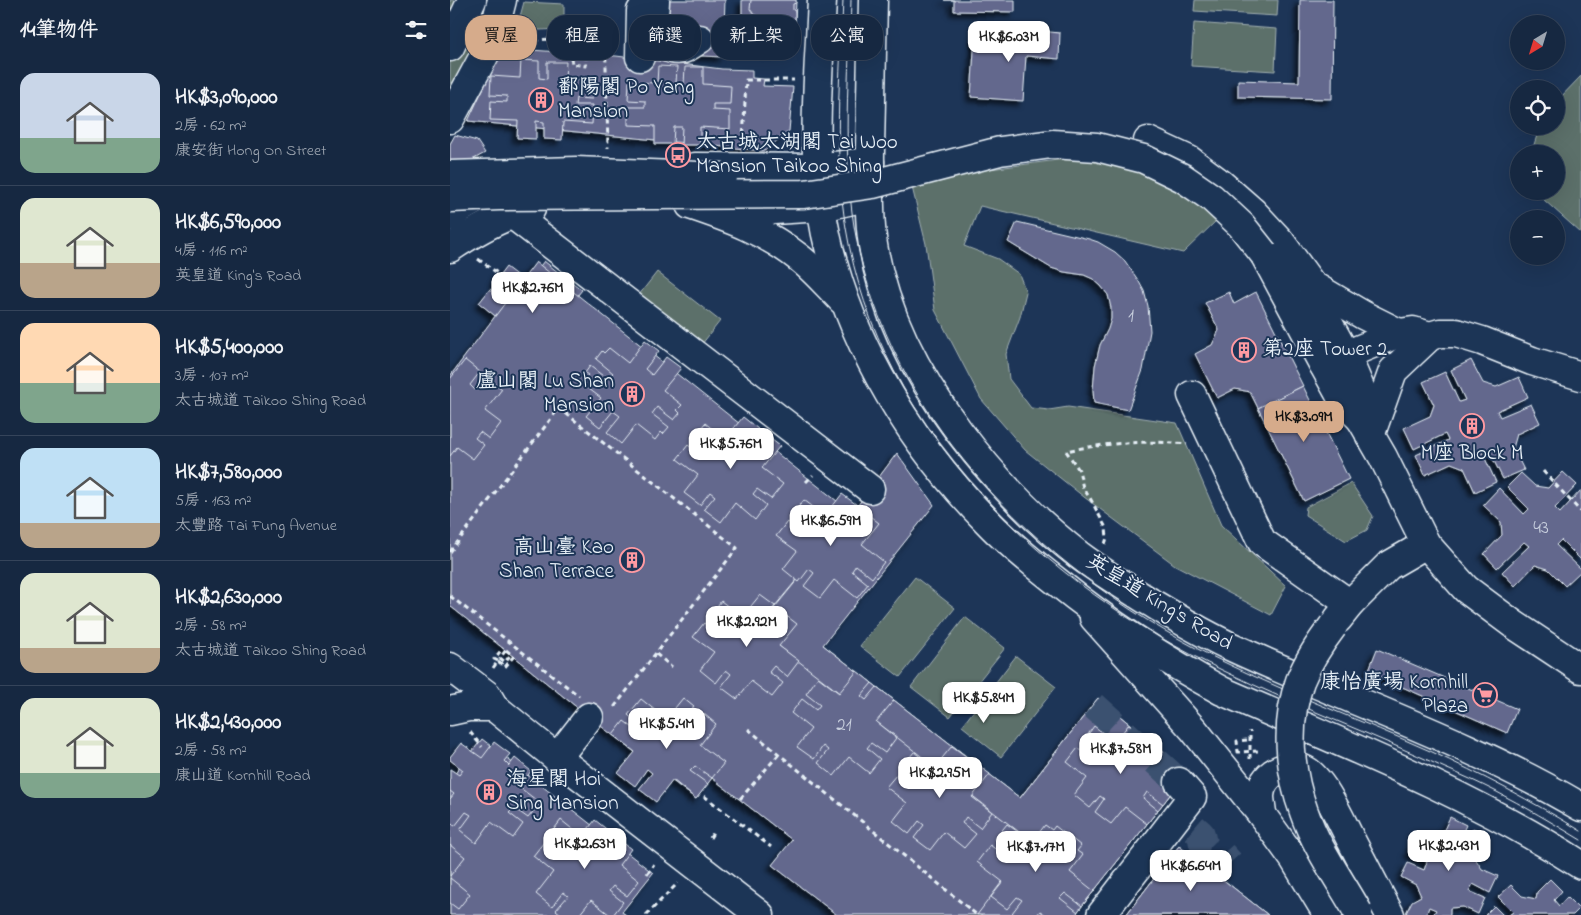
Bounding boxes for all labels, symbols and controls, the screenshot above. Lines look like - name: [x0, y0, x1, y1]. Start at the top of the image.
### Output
- chip: 買屋: [465, 15, 537, 60]
- chip: 租屋: [547, 15, 619, 60]
- chip: 篩選: [629, 15, 701, 60]
- chip: 新上架: [711, 15, 801, 60]
- chip: 公寓: [811, 15, 883, 60]
- north arrow: [1510, 15, 1565, 70]
- map controls: [1510, 15, 1565, 265]
- text: 14筆物件: [20, 16, 98, 46]
- icon: filters: [402, 16, 430, 44]
- pin: HK$6.03M: [957, 20, 1061, 63]
- text: HK$6.03M: [979, 25, 1039, 49]
- place label: 鄱陽閣 Po Yang Mansion: [558, 73, 694, 127]
- button: locate: [1510, 80, 1565, 135]
- text: HK$3,090,000: [175, 83, 278, 113]
- building icon: 鄱陽閣 Po Yang Mansion: [528, 87, 554, 113]
- icon: home: [60, 93, 120, 153]
- text: 2房 · 62 m²: [175, 114, 247, 138]
- place label: 太古城太湖閣 Tai Woo Mansion Taikoo Shing: [696, 128, 898, 184]
- text: 康安街 Hong On Street: [175, 139, 326, 163]
- bus stop icon: 太古城太湖閣 Tai Woo Mansion Taikoo Shing: [665, 142, 691, 168]
- button: +: [1510, 145, 1565, 200]
- text: HK$6,590,000: [175, 208, 281, 238]
- button: −: [1510, 210, 1565, 265]
- icon: home: [60, 218, 120, 278]
- text: 4房 · 116 m²: [175, 239, 247, 263]
- text: 英皇道 King's Road: [175, 264, 301, 288]
- pin: HK$2.76M: [481, 272, 585, 314]
- text: HK$2.76M: [502, 276, 564, 300]
- house number: 1: [1128, 303, 1134, 330]
- text: HK$5,400,000: [175, 333, 283, 363]
- place label: 第2座 Tower 2: [1262, 335, 1387, 365]
- building icon: 第2座 Tower 2: [1231, 337, 1257, 363]
- icon: home: [60, 343, 120, 403]
- text: 3房 · 107 m²: [175, 364, 249, 388]
- place label: 盧山閣 Lu Shan Mansion: [476, 367, 614, 421]
- building icon: 盧山閣 Lu Shan Mansion: [619, 381, 645, 407]
- text: 太古城道 Taikoo Shing Road: [175, 389, 366, 413]
- pin: HK$3.09M: [1252, 400, 1356, 443]
- text: HK$3.09M: [1275, 405, 1333, 429]
- building icon: M座 Block M: [1459, 413, 1485, 439]
- pin: HK$5.76M: [679, 428, 783, 470]
- text: HK$5.76M: [700, 432, 762, 456]
- place label: M座 Block M: [1421, 439, 1523, 469]
- text: HK$7,580,000: [175, 458, 282, 488]
- icon: home: [60, 468, 120, 528]
- text: 5房 · 163 m²: [175, 489, 251, 513]
- pin: HK$6.59M: [779, 504, 883, 547]
- text: HK$6.59M: [801, 509, 861, 533]
- text: 太豐路 Tai Fung Avenue: [175, 514, 337, 538]
- house number: 43: [1533, 515, 1549, 542]
- place label: 高山臺 Kao Shan Terrace: [499, 533, 615, 587]
- building icon: 高山臺 Kao Shan Terrace: [619, 547, 645, 573]
- street label: 英皇道 King's Road: [1079, 547, 1238, 660]
- text: HK$2,630,000: [175, 583, 282, 613]
- icon: home: [60, 593, 120, 653]
- pin: HK$2.92M: [695, 606, 799, 648]
- text: HK$2.92M: [717, 610, 777, 634]
- text: 2房 · 58 m²: [175, 614, 247, 638]
- text: 太古城道 Taikoo Shing Road: [175, 639, 366, 663]
- place label: 康怡廣場 Kornhill Plaza: [1320, 668, 1468, 722]
- pin: HK$5.84M: [932, 682, 1036, 724]
- supermarket icon: 康怡廣場 Kornhill Plaza: [1472, 682, 1498, 708]
- text: HK$5.84M: [953, 686, 1015, 710]
- text: HK$2,430,000: [175, 708, 281, 738]
- pin: HK$5.4M: [621, 708, 713, 750]
- text: HK$5.4M: [639, 712, 695, 736]
- house number: 21: [836, 712, 852, 739]
- icon: home: [60, 718, 120, 778]
- pin: HK$7.58M: [1069, 732, 1173, 775]
- text: HK$7.58M: [1090, 737, 1152, 761]
- text: 2房 · 58 m²: [175, 739, 247, 763]
- pin: HK$2.95M: [888, 756, 992, 799]
- text: HK$2.95M: [909, 761, 971, 785]
- text: 康山道 Kornhill Road: [175, 764, 311, 788]
- place label: 海星閣 Hoi Sing Mansion: [506, 765, 619, 821]
- building icon: 海星閣 Hoi Sing Mansion: [476, 779, 502, 805]
- pin: HK$2.63M: [533, 828, 637, 870]
- pin: HK$7.17M: [984, 830, 1088, 873]
- pin: HK$2.43M: [1397, 830, 1501, 872]
- text: HK$2.63M: [554, 832, 616, 856]
- text: HK$2.43M: [1419, 834, 1479, 858]
- text: HK$7.17M: [1007, 835, 1065, 859]
- pin: HK$6.64M: [1139, 850, 1243, 892]
- text: HK$6.64M: [1161, 854, 1221, 878]

